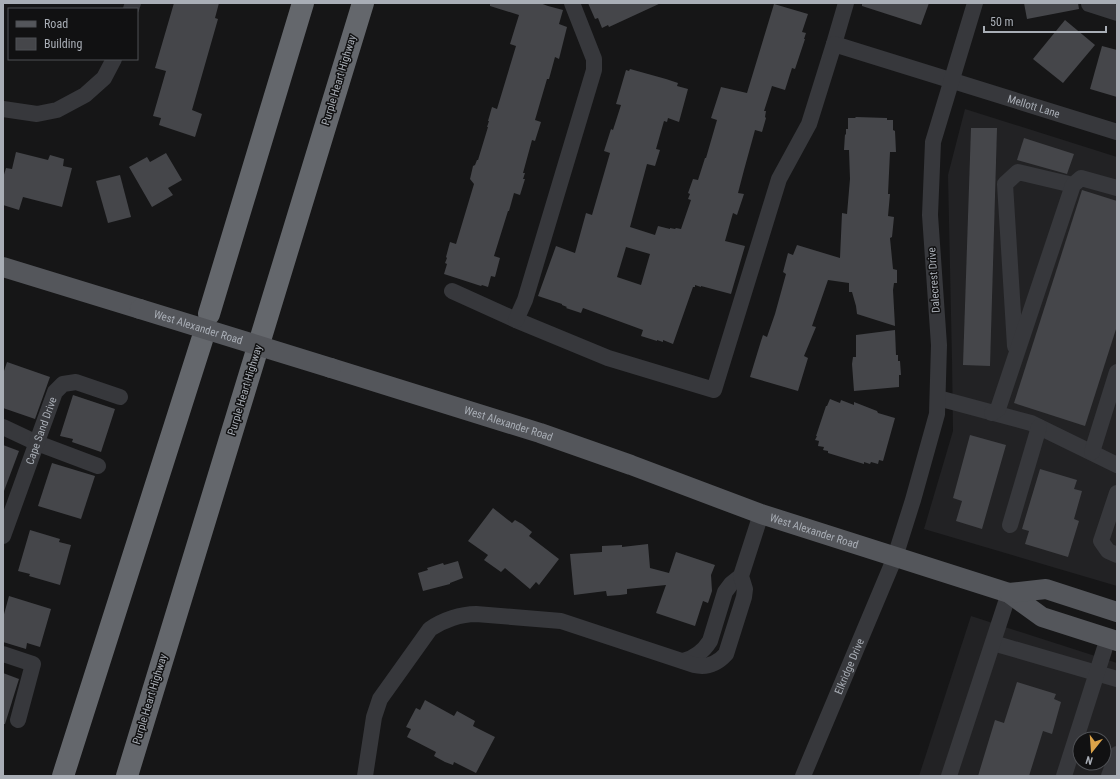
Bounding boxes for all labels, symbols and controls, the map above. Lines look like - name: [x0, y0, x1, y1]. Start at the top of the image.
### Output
- legend: [8, 8, 138, 60]
- scale bar: [984, 8, 1106, 34]
- text: 50 m: [990, 15, 1014, 29]
- text: Road: [44, 17, 68, 31]
- street label: Purple Heart Highway: [319, 33, 359, 127]
- text: Building: [44, 37, 82, 51]
- street label: Mellott Lane: [1006, 92, 1062, 120]
- street label: Dalecrest Drive: [925, 247, 943, 313]
- street label: West Alexander Road: [152, 307, 244, 347]
- street label: Purple Heart Highway: [225, 343, 265, 437]
- street label: Cape Sand Drive: [23, 395, 59, 466]
- street label: West Alexander Road: [463, 403, 555, 444]
- street label: West Alexander Road: [768, 511, 860, 551]
- street label: Elkridge Drive: [832, 636, 867, 696]
- street label: Purple Heart Highway: [130, 652, 170, 746]
- north arrow: [1072, 731, 1112, 771]
- text: N: [1084, 753, 1094, 767]

